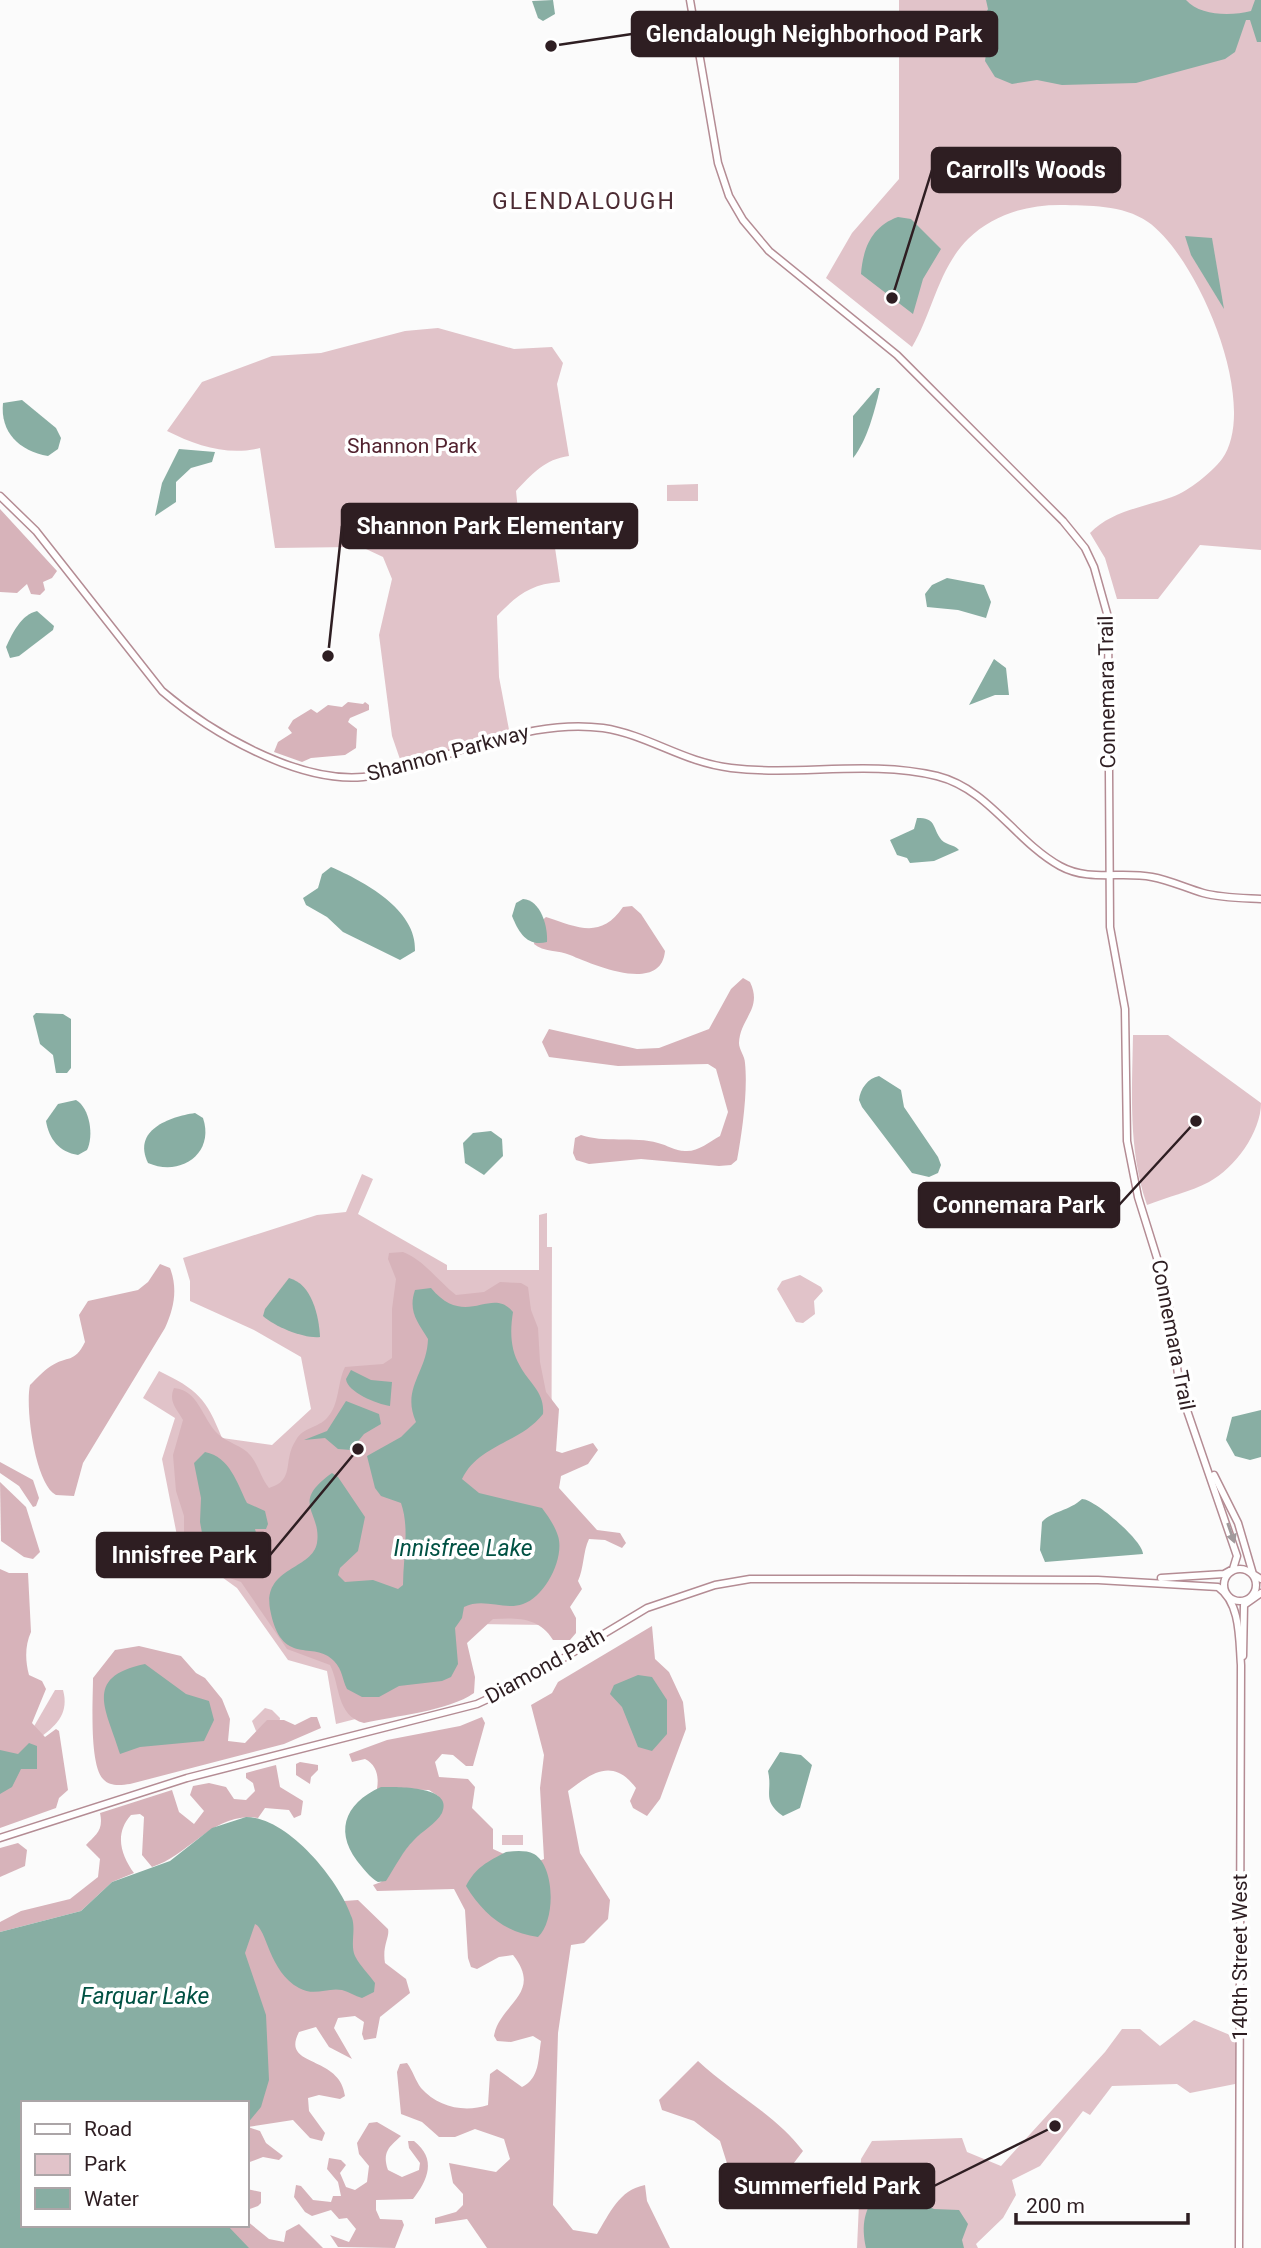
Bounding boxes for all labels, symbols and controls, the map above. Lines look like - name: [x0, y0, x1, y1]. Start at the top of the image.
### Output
- callout: Glendalough Neighborhood Park: [632, 12, 997, 56]
- text: Glendalough Neighborhood Park: [646, 21, 983, 48]
- callout: Carroll's Woods: [932, 148, 1120, 192]
- text: Carroll's Woods: [946, 157, 1106, 184]
- district label: GLENDALOUGH: [492, 188, 676, 215]
- park label: Shannon Park: [347, 434, 477, 458]
- callout: Shannon Park Elementary: [342, 504, 637, 548]
- text: Shannon Park Elementary: [356, 513, 624, 540]
- street label: Connemara Trail: [1094, 615, 1120, 769]
- street label: Shannon Parkway: [364, 720, 532, 786]
- callout: Connemara Park: [919, 1183, 1119, 1227]
- text: Connemara Park: [933, 1192, 1106, 1219]
- street label: Connemara Trail: [1147, 1258, 1199, 1412]
- one-way arrow: [1226, 1523, 1237, 1544]
- callout: Innisfree Park: [97, 1533, 270, 1577]
- water label: Innisfree Lake: [393, 1535, 533, 1562]
- text: Innisfree Park: [111, 1542, 257, 1569]
- street label: Diamond Path: [481, 1623, 609, 1709]
- street label: 140th Street West: [1228, 1873, 1252, 2040]
- water label: Farquar Lake: [81, 1983, 210, 2010]
- legend: [21, 2101, 248, 2227]
- text: Road: [84, 2117, 132, 2141]
- text: Park: [84, 2152, 127, 2176]
- callout: Summerfield Park: [720, 2164, 934, 2208]
- text: Summerfield Park: [734, 2173, 921, 2200]
- scale bar: [1016, 2182, 1188, 2226]
- text: Water: [84, 2187, 139, 2211]
- text: 200 m: [1026, 2194, 1085, 2218]

